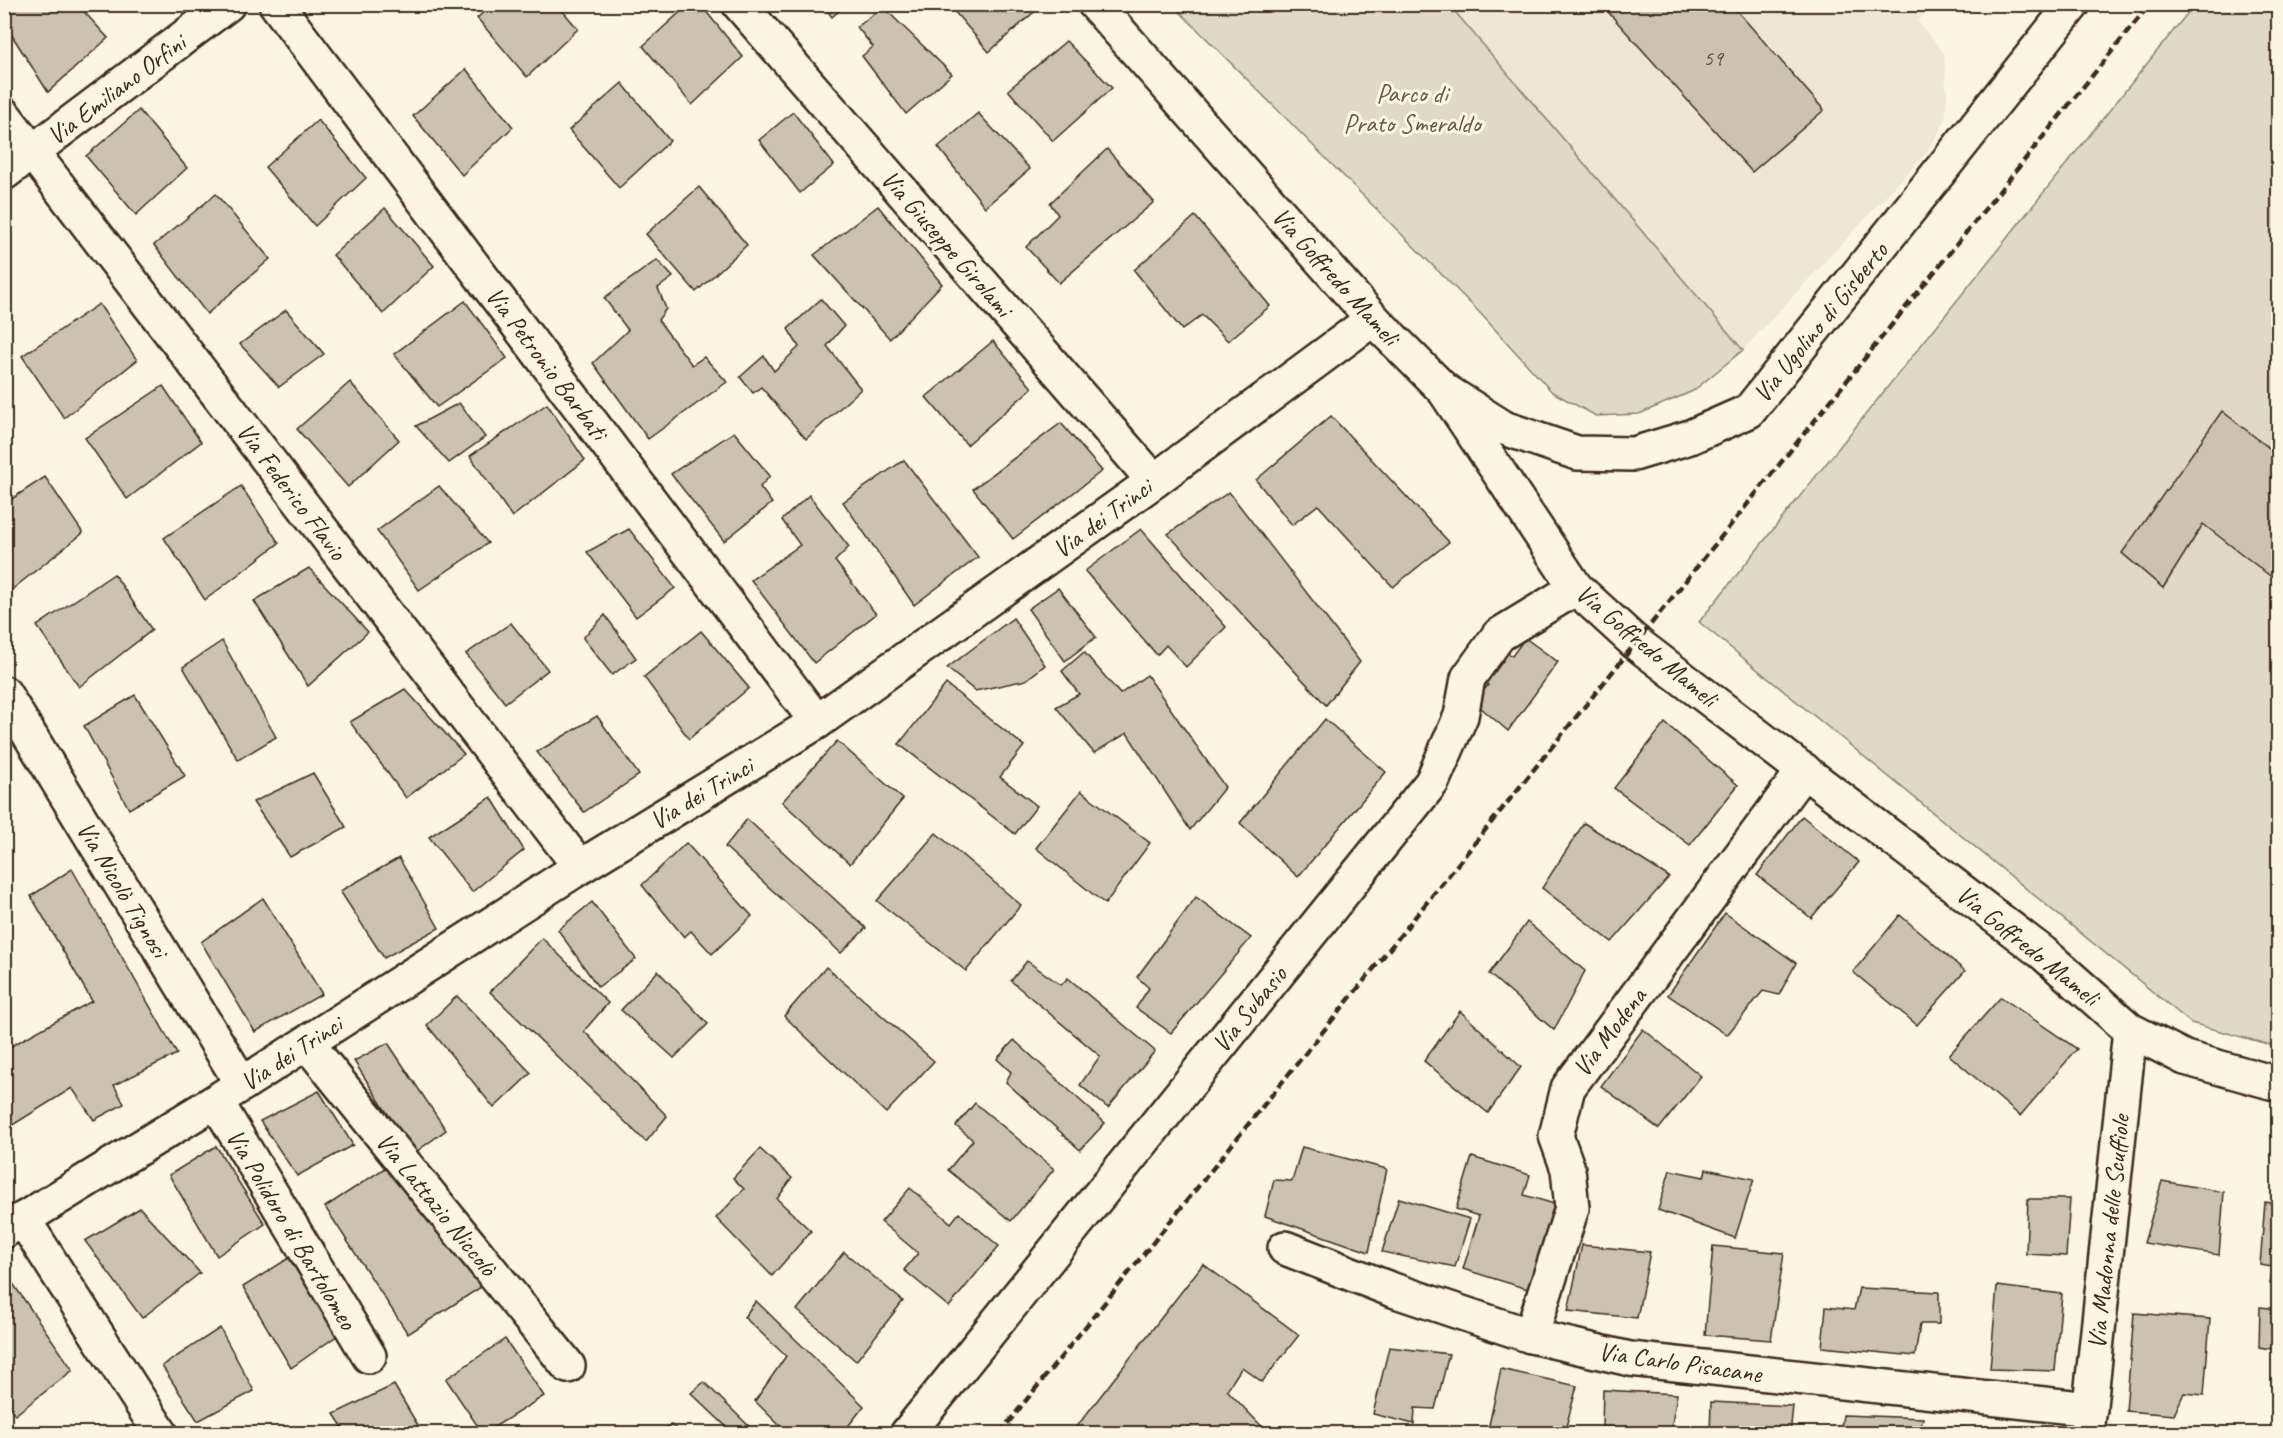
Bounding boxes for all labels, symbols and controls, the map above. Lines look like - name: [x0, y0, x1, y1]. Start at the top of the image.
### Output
- street label: Via Emiliano Orfini: [40, 25, 195, 152]
- house number: 59: [1703, 44, 1725, 72]
- park label: Parco di Prato Smeraldo: [1344, 77, 1483, 140]
- street label: Via Giuseppe Girolami: [874, 163, 1022, 326]
- street label: Via Goffredo Mameli: [1265, 200, 1408, 355]
- street label: Via Ugolino di Gisberto: [1746, 234, 1896, 409]
- street label: Via Petronio Barbati: [478, 280, 617, 449]
- street label: Via Federico Flavio: [229, 416, 355, 568]
- street label: Via dei Trinci: [1046, 469, 1161, 565]
- street label: Via Goffredo Mameli: [1569, 577, 1727, 716]
- street label: Via dei Trinci: [644, 748, 762, 837]
- street label: Via Nicolò Tignosi: [69, 815, 178, 966]
- street label: Via Goffredo Mameli: [1949, 878, 2108, 1015]
- street label: Via Subasio: [1204, 958, 1295, 1059]
- street label: Via Modena: [1565, 980, 1655, 1083]
- street label: Via dei Trinci: [234, 1007, 351, 1099]
- street label: Via Madonna delle Scuffiole: [2080, 1111, 2137, 1351]
- street label: Via Polidoro di Bartolomeo: [219, 1123, 365, 1337]
- street label: Via Lattazio Niccolò: [369, 1126, 506, 1284]
- street label: Via Carlo Pisacane: [1596, 1335, 1765, 1390]

